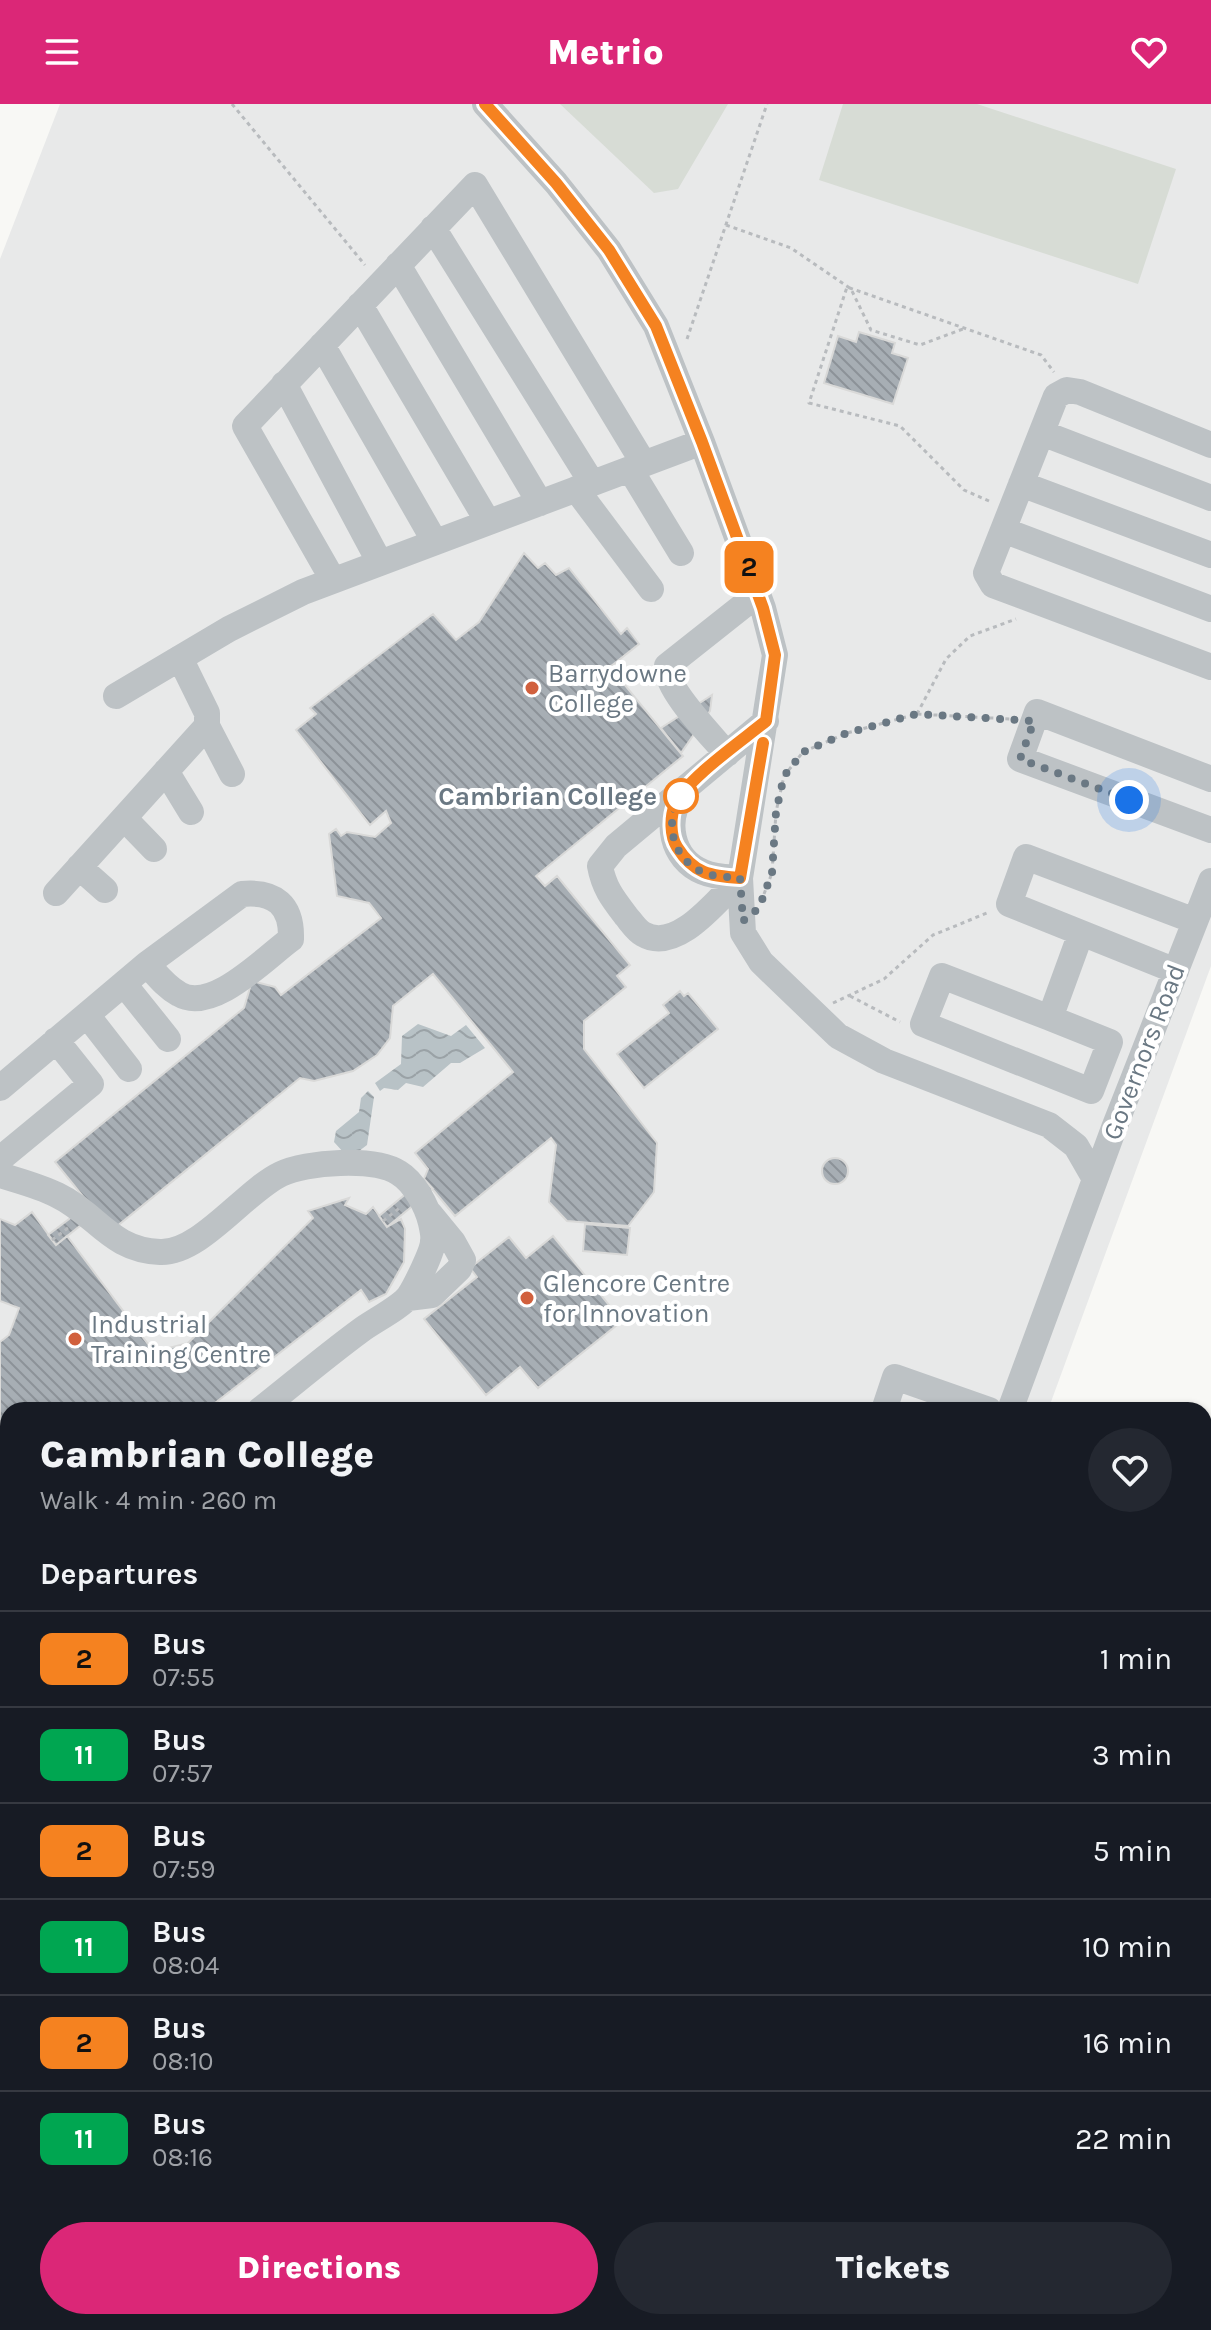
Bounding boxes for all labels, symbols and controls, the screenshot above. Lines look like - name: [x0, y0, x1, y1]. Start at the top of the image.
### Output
- icon: menu: [40, 30, 84, 74]
- icon: heart: [1127, 30, 1171, 74]
- text: Metrio: [547, 31, 664, 73]
- line badge: 2: [723, 541, 775, 593]
- text: 2: [741, 550, 757, 583]
- place label: Barrydowne College: [548, 658, 687, 719]
- marker: Barrydowne College: [523, 679, 541, 697]
- marker: Cambrian College: [664, 779, 698, 813]
- your location: [1109, 780, 1149, 820]
- place label: Cambrian College: [438, 781, 657, 812]
- street label: Governors Road: [1096, 960, 1192, 1144]
- place label: Glencore Centre for Innovation: [543, 1268, 730, 1329]
- marker: Glencore Centre for Innovation: [518, 1289, 536, 1307]
- place label: Industrial Training Centre: [91, 1309, 271, 1370]
- marker: Industrial Training Centre: [66, 1330, 84, 1348]
- button: heart: [1088, 1428, 1172, 1512]
- text: Cambrian College: [40, 1432, 374, 1477]
- text: Walk · 4 min · 260 m: [40, 1485, 277, 1516]
- text: Departures: [40, 1556, 198, 1592]
- text: Bus: [152, 1626, 206, 1662]
- text: 1 min: [1100, 1641, 1172, 1677]
- text: 2: [76, 1642, 92, 1675]
- text: 07:55: [152, 1662, 215, 1693]
- text: Bus: [152, 1722, 206, 1758]
- text: 3 min: [1092, 1737, 1172, 1773]
- text: 11: [74, 1738, 94, 1771]
- text: 07:57: [152, 1758, 213, 1789]
- text: Bus: [152, 1818, 206, 1854]
- text: 5 min: [1093, 1833, 1172, 1869]
- text: 2: [76, 1834, 92, 1867]
- text: 07:59: [152, 1854, 215, 1885]
- text: Bus: [152, 1914, 206, 1950]
- text: 10 min: [1082, 1929, 1172, 1965]
- text: 11: [74, 1930, 94, 1963]
- text: 08:04: [152, 1950, 219, 1981]
- text: Bus: [152, 2010, 206, 2046]
- text: 16 min: [1083, 2025, 1172, 2061]
- text: 2: [76, 2026, 92, 2059]
- text: 08:10: [152, 2046, 213, 2077]
- text: Bus: [152, 2106, 206, 2142]
- text: 22 min: [1075, 2121, 1172, 2157]
- text: 11: [74, 2122, 94, 2155]
- text: 08:16: [152, 2142, 213, 2173]
- button: Directions: [40, 2222, 598, 2314]
- button: Tickets: [614, 2222, 1172, 2314]

